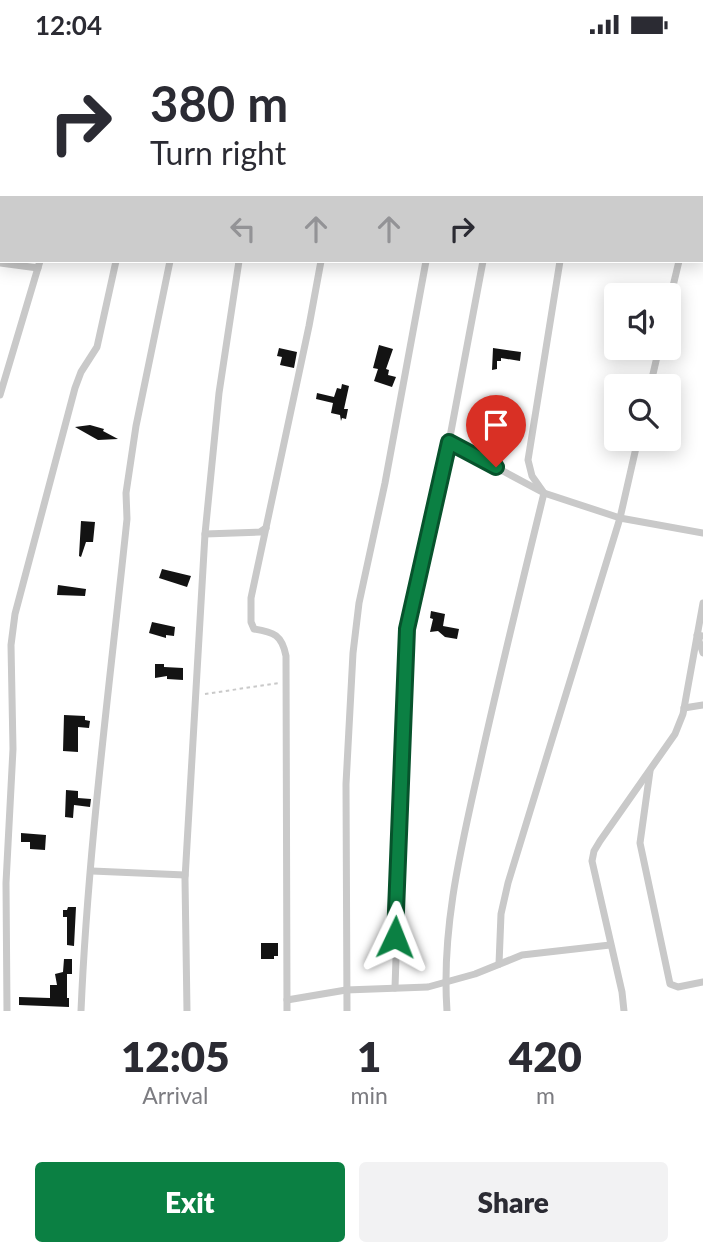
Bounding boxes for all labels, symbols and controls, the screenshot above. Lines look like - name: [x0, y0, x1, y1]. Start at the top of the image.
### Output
- text: 12:04: [35, 9, 102, 41]
- text: 380 m: [150, 74, 288, 132]
- icon: right: [35, 77, 126, 168]
- text: Turn right: [150, 133, 286, 172]
- icon: left: [224, 210, 262, 248]
- icon: ahead: [297, 210, 335, 248]
- icon: ahead: [370, 210, 408, 248]
- icon: right: [443, 210, 481, 248]
- map controls: [604, 283, 681, 451]
- button: sound: [604, 283, 681, 360]
- button: search: [604, 374, 681, 451]
- pin: [466, 395, 526, 467]
- icon: arrive: [477, 406, 515, 444]
- position arrow: [358, 900, 432, 974]
- text: 12:05: [121, 1031, 230, 1081]
- text: 1: [357, 1031, 381, 1081]
- text: 420: [509, 1031, 582, 1081]
- text: Arrival: [142, 1081, 208, 1109]
- text: min: [351, 1081, 388, 1109]
- text: m: [536, 1081, 555, 1109]
- button: Exit: [35, 1162, 345, 1242]
- button: Share: [359, 1162, 668, 1242]

